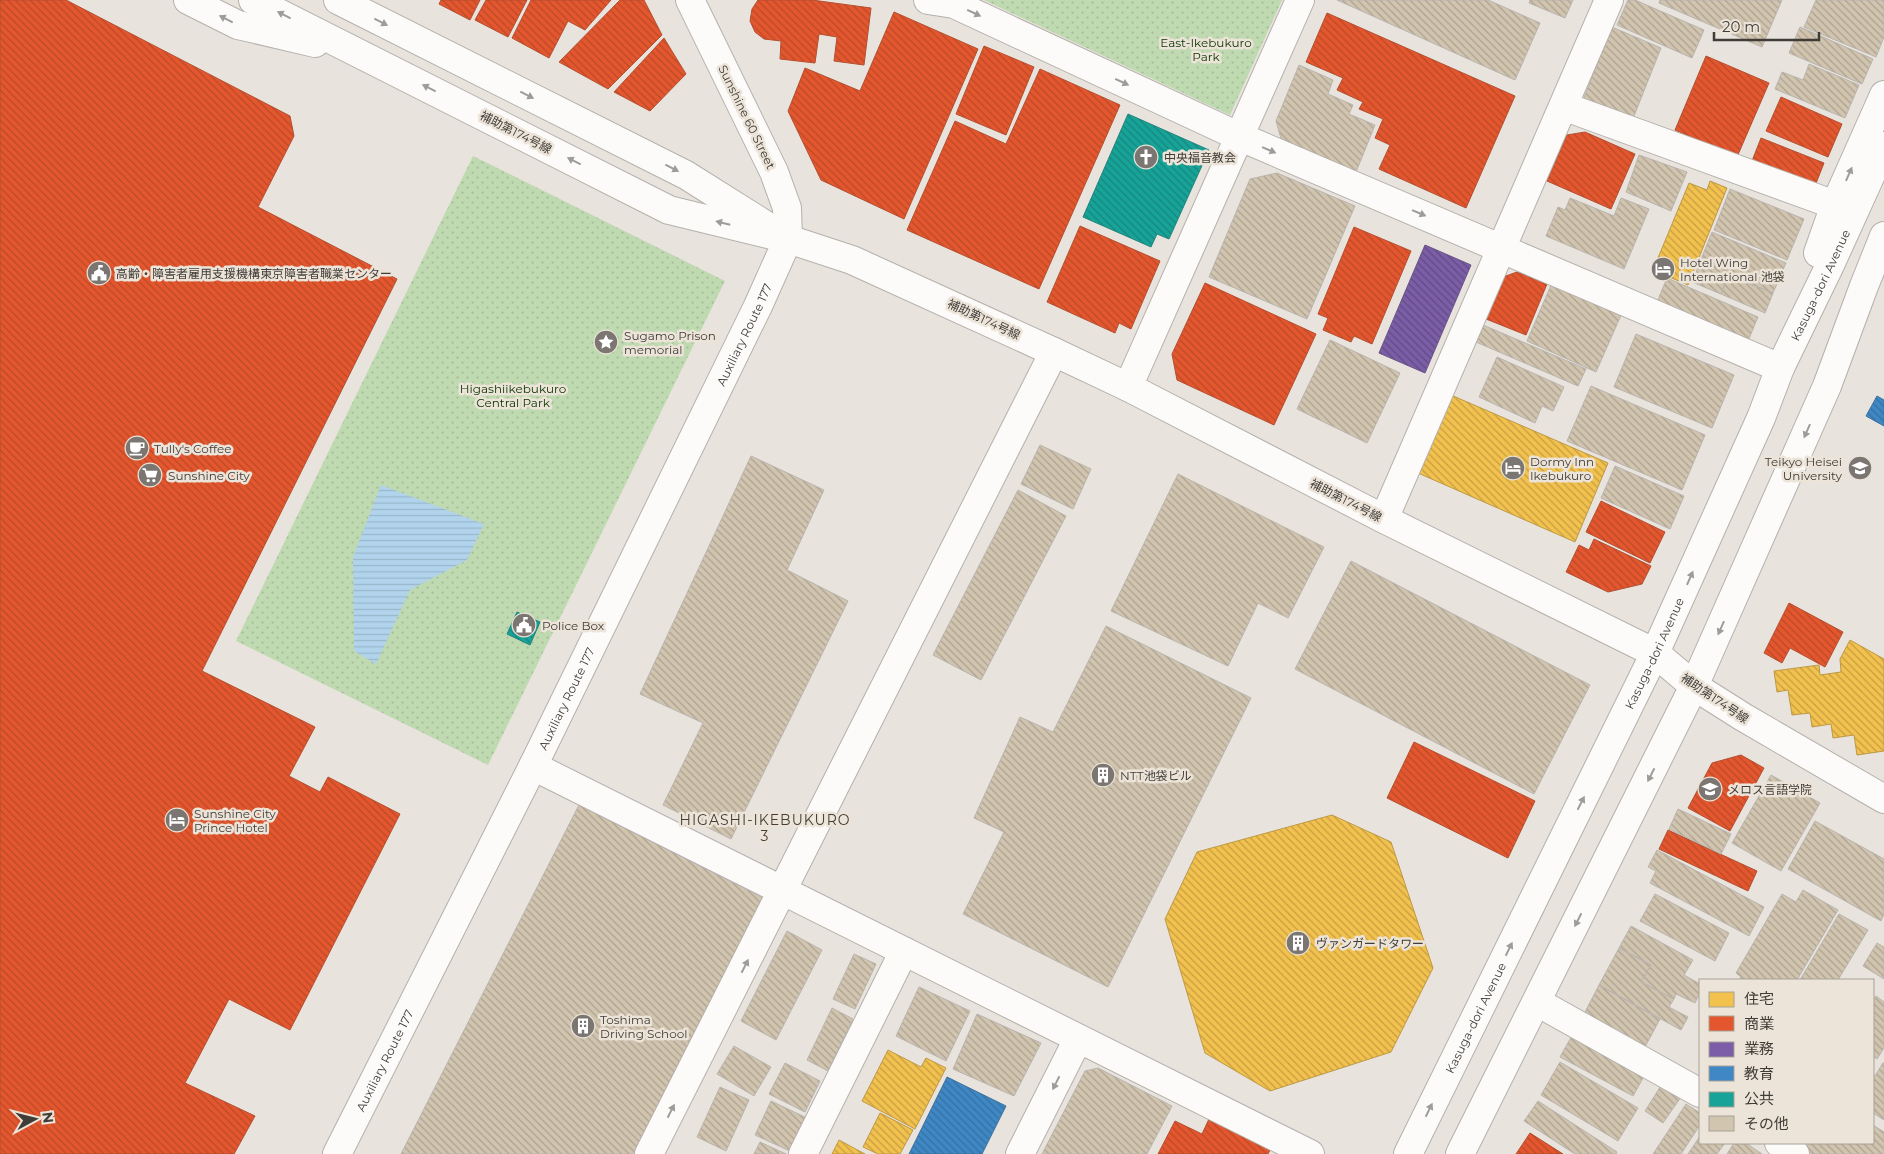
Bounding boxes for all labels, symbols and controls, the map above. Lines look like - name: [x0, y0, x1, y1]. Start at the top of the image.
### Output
- one-way arrow: [967, 10, 981, 18]
- scale bar: [1714, 10, 1819, 42]
- one-way arrow: [276, 11, 291, 19]
- one-way arrow: [219, 15, 233, 23]
- text: 20 m: [1722, 17, 1760, 36]
- one-way arrow: [374, 18, 389, 26]
- park label: East-Ikebukuro Park: [1160, 35, 1252, 64]
- street label: Sunshine 60 Street: [715, 63, 779, 172]
- one-way arrow: [1115, 78, 1129, 86]
- one-way arrow: [422, 84, 436, 92]
- one-way arrow: [520, 91, 534, 99]
- street label: 補助第174号線: [478, 107, 554, 157]
- church icon: 中央福音教会: [1133, 144, 1159, 170]
- one-way arrow: [1262, 146, 1276, 154]
- place label: 中央福音教会: [1164, 150, 1236, 165]
- one-way arrow: [567, 157, 581, 165]
- one-way arrow: [665, 164, 679, 172]
- one-way arrow: [1845, 167, 1853, 181]
- one-way arrow: [1412, 209, 1427, 217]
- one-way arrow: [716, 219, 731, 227]
- street label: Kasuga-dori Avenue: [1787, 227, 1853, 343]
- place label: Hotel Wing International 池袋: [1680, 255, 1785, 284]
- hotel icon: Hotel Wing International 池袋: [1650, 256, 1676, 282]
- public building icon: 高齢・障害者雇用支援機構東京障害者職業センター: [86, 260, 112, 286]
- place label: 高齢・障害者雇用支援機構東京障害者職業センター: [116, 266, 392, 281]
- street label: Auxiliary Route 177: [713, 281, 775, 388]
- street label: 補助第174号線: [945, 296, 1023, 342]
- place label: Sugamo Prison memorial: [624, 328, 716, 357]
- place icon: Sugamo Prison memorial: [593, 329, 619, 355]
- park label: Higashiikebukuro Central Park: [460, 381, 566, 410]
- one-way arrow: [1802, 424, 1810, 438]
- cafe icon: Tully's Coffee: [124, 435, 150, 461]
- place label: Tully's Coffee: [154, 441, 231, 456]
- place label: Dormy Inn Ikebukuro: [1530, 454, 1594, 483]
- place label: Teikyo Heisei University: [1765, 454, 1842, 483]
- hotel icon: Dormy Inn Ikebukuro: [1500, 455, 1526, 481]
- school or university icon: Teikyo Heisei University: [1847, 455, 1873, 481]
- supermarket icon: Sunshine City: [137, 462, 163, 488]
- place label: Sunshine City: [168, 468, 250, 483]
- street label: 補助第174号線: [1308, 475, 1384, 525]
- one-way arrow: [1686, 571, 1694, 585]
- street label: Kasuga-dori Avenue: [1621, 595, 1687, 711]
- public building icon: Police Box: [511, 612, 537, 638]
- place label: Police Box: [542, 618, 605, 633]
- one-way arrow: [1716, 621, 1724, 635]
- street label: Auxiliary Route 177: [535, 645, 597, 752]
- street label: 補助第174号線: [1678, 670, 1752, 726]
- building icon: NTT池袋ビル: [1090, 762, 1116, 788]
- one-way arrow: [1647, 767, 1655, 782]
- place label: NTT池袋ビル: [1120, 768, 1192, 783]
- school or university icon: メロス言語学院: [1697, 776, 1723, 802]
- place label: メロス言語学院: [1728, 782, 1812, 797]
- one-way arrow: [1577, 796, 1585, 810]
- place label: Sunshine City Prince Hotel: [194, 806, 276, 835]
- hotel icon: Sunshine City Prince Hotel: [164, 807, 190, 833]
- district label: HIGASHI-IKEBUKURO 3: [680, 811, 851, 845]
- one-way arrow: [1574, 913, 1582, 927]
- building icon: ヴァンガードタワー: [1285, 930, 1311, 956]
- place label: ヴァンガードタワー: [1316, 936, 1424, 951]
- one-way arrow: [1504, 941, 1513, 956]
- one-way arrow: [741, 959, 749, 973]
- street label: Kasuga-dori Avenue: [1442, 960, 1509, 1076]
- legend: [1699, 979, 1874, 1144]
- text: 住宅: [1744, 989, 1774, 1008]
- street label: Auxiliary Route 177: [352, 1007, 416, 1114]
- place label: Toshima Driving School: [600, 1012, 688, 1041]
- building icon: Toshima Driving School: [570, 1013, 596, 1039]
- text: 商業: [1744, 1014, 1774, 1033]
- text: 業務: [1744, 1039, 1774, 1058]
- text: 教育: [1744, 1064, 1774, 1083]
- one-way arrow: [1052, 1076, 1060, 1090]
- text: 公共: [1744, 1089, 1774, 1108]
- north arrow: [10, 1094, 60, 1144]
- one-way arrow: [667, 1103, 675, 1118]
- one-way arrow: [1426, 1103, 1434, 1117]
- text: N: [38, 1111, 58, 1124]
- text: その他: [1744, 1114, 1789, 1133]

